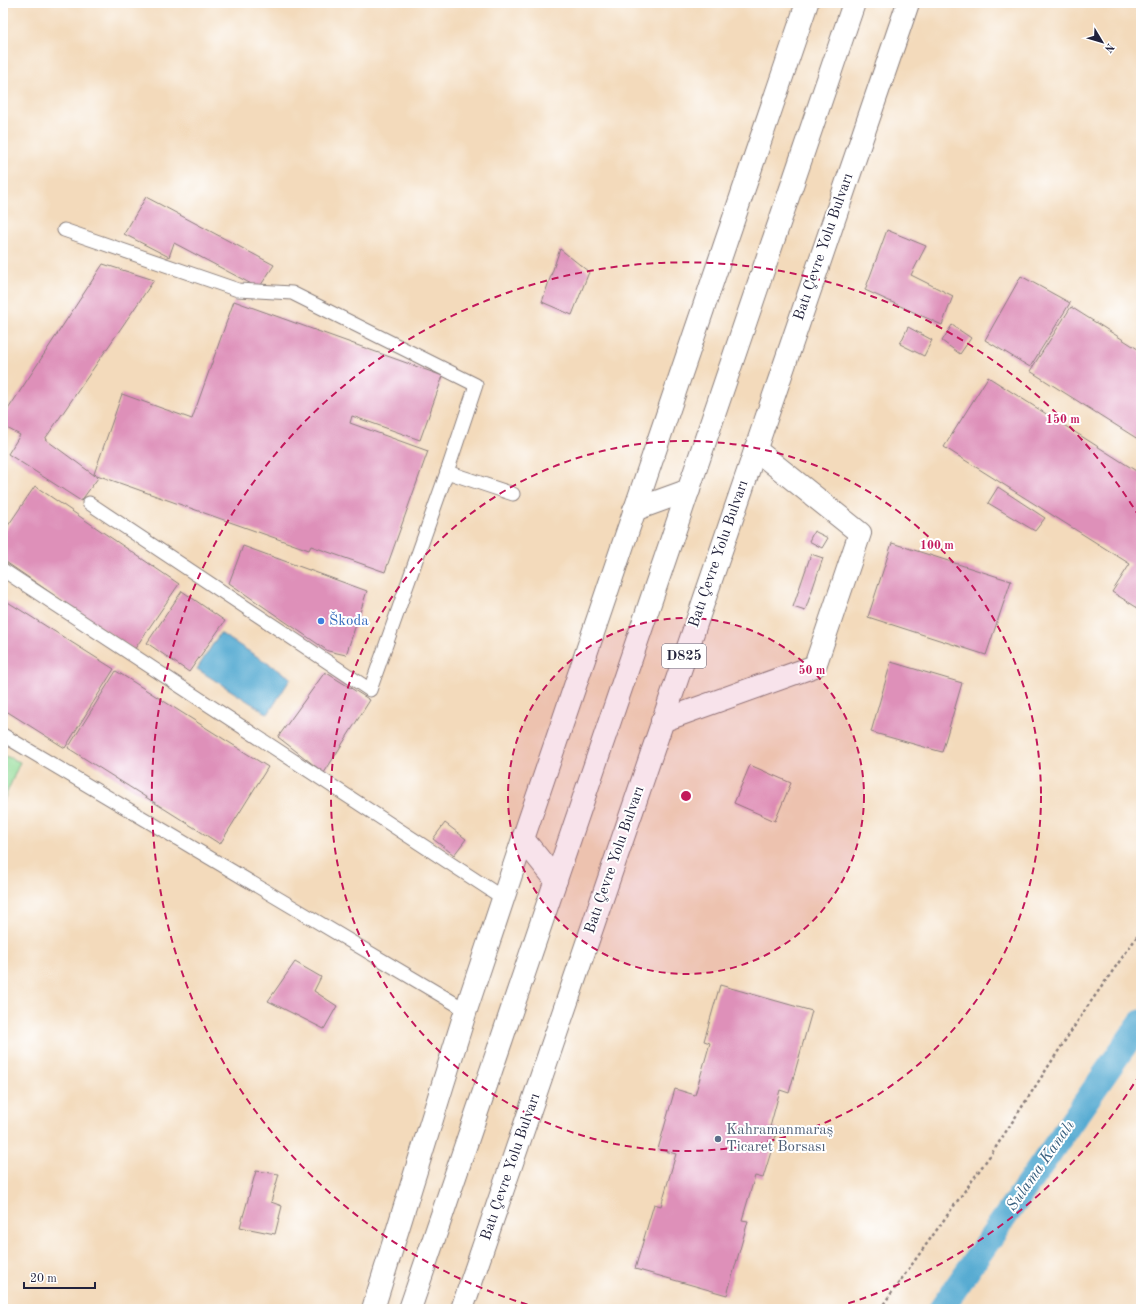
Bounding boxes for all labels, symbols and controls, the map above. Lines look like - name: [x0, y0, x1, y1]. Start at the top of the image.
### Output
- north arrow: [1082, 22, 1122, 62]
- text: N: [1101, 41, 1116, 54]
- street label: Batı Çevre Yolu Bulvarı: [792, 172, 856, 322]
- text: 150 m: [1046, 413, 1080, 426]
- street label: Batı Çevre Yolu Bulvarı: [687, 479, 751, 629]
- text: 100 m: [920, 540, 954, 552]
- place label: Škoda: [329, 611, 369, 629]
- marker: Škoda: [316, 616, 326, 626]
- road number: D825: [662, 644, 706, 668]
- text: 50 m: [799, 664, 826, 677]
- street label: Batı Çevre Yolu Bulvarı: [583, 785, 647, 935]
- centre of rings: [679, 789, 693, 803]
- street label: Batı Çevre Yolu Bulvarı: [479, 1092, 543, 1242]
- water label: Sulama Kanalı: [1004, 1118, 1078, 1214]
- place label: Kahramanmaraş Ticaret Borsası: [726, 1123, 833, 1155]
- marker: Kahramanmaraş Ticaret Borsası: [713, 1134, 723, 1144]
- scale bar: [24, 1264, 95, 1290]
- text: 20 m: [30, 1273, 57, 1285]

